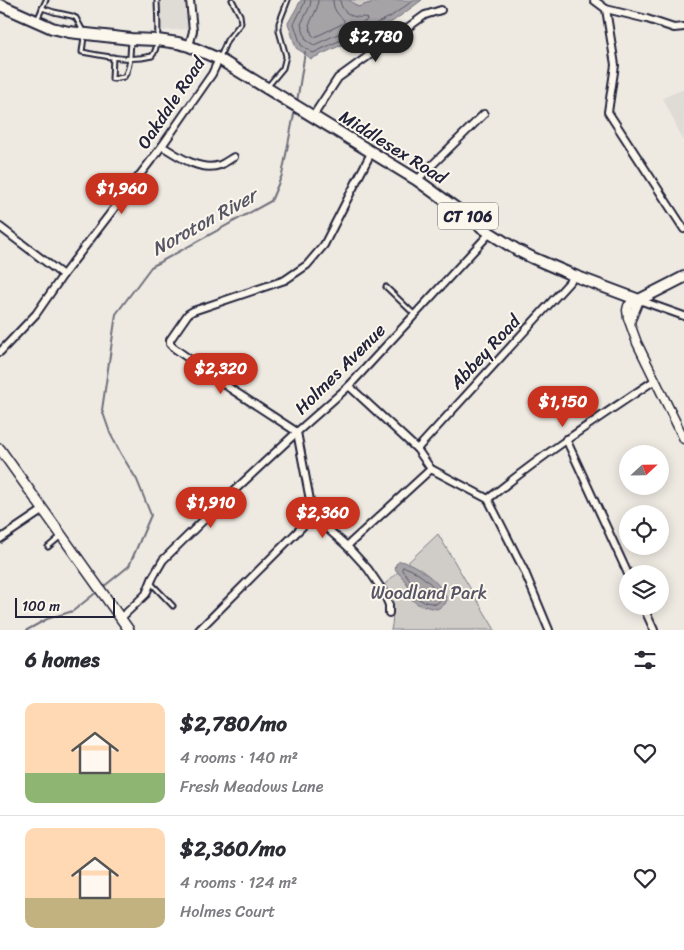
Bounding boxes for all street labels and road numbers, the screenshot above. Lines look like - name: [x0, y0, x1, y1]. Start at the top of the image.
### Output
- street label: Oakdale Road: [128, 49, 215, 156]
- street label: Middlesex Road: [333, 101, 455, 194]
- road number: CT 106: [438, 202, 498, 230]
- street label: Abbey Road: [441, 306, 529, 398]
- street label: Holmes Avenue: [286, 315, 394, 423]

